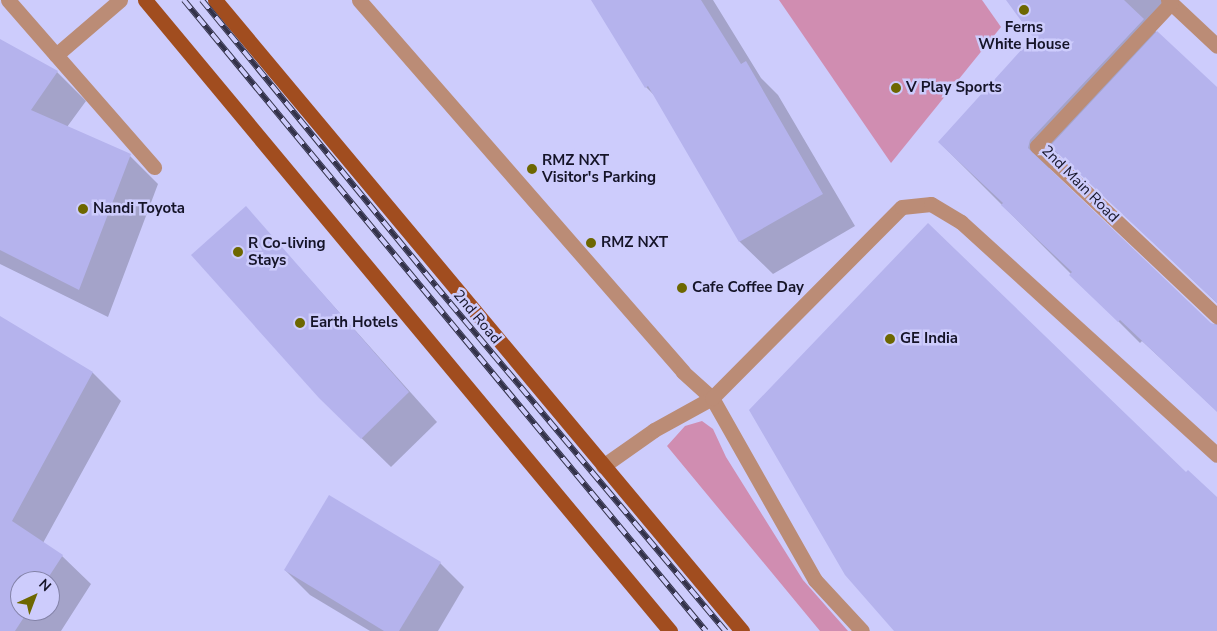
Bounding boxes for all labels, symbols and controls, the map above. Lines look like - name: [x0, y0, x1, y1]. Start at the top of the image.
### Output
- marker: Ferns White House: [1018, 4, 1030, 16]
- place label: Ferns White House: [978, 18, 1070, 53]
- place label: V Play Sports: [906, 79, 1002, 97]
- marker: V Play Sports: [890, 82, 902, 94]
- street label: 2nd Main Road: [1038, 142, 1122, 226]
- place label: RMZ NXT Visitor's Parking: [542, 151, 656, 186]
- marker: RMZ NXT Visitor's Parking: [526, 163, 538, 175]
- place label: Nandi Toyota: [93, 200, 185, 218]
- marker: Nandi Toyota: [77, 203, 89, 215]
- place label: R Co-living Stays: [248, 234, 326, 269]
- place label: RMZ NXT: [601, 234, 668, 252]
- marker: RMZ NXT: [585, 237, 597, 249]
- marker: R Co-living Stays: [232, 246, 244, 258]
- place label: Cafe Coffee Day: [692, 279, 804, 297]
- marker: Cafe Coffee Day: [676, 282, 688, 294]
- street label: 2nd Road: [449, 286, 505, 348]
- place label: Earth Hotels: [310, 314, 398, 332]
- marker: Earth Hotels: [294, 317, 306, 329]
- place label: GE India: [900, 330, 958, 348]
- marker: GE India: [884, 333, 896, 345]
- north arrow: [10, 571, 60, 621]
- text: N: [35, 575, 55, 596]

